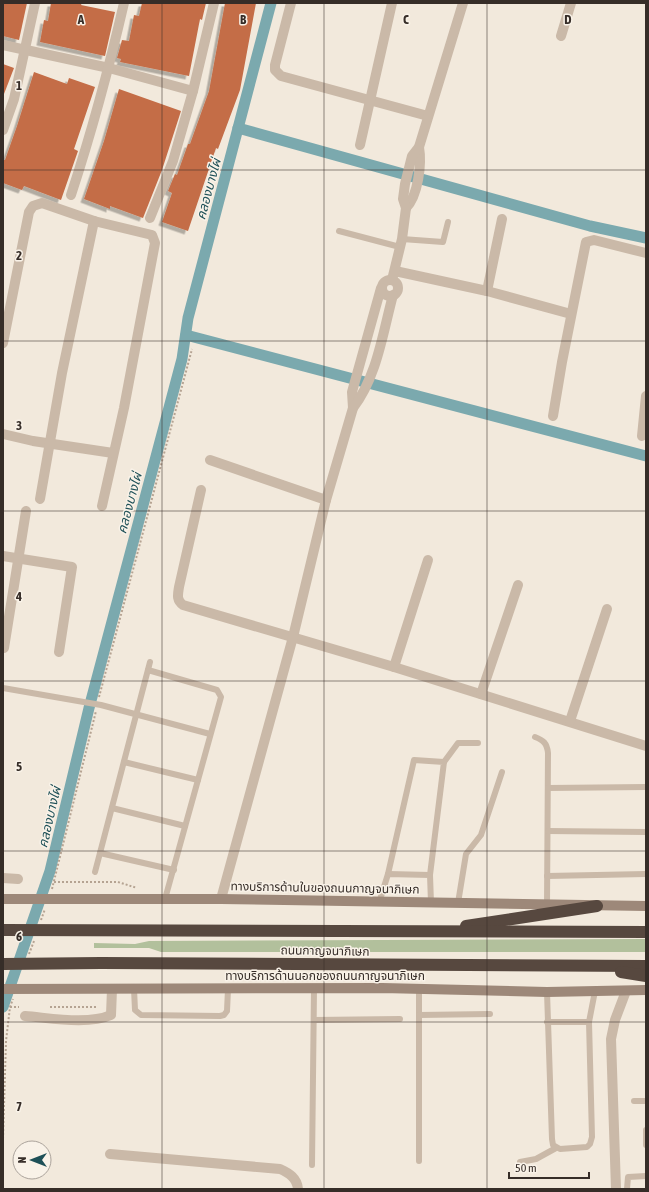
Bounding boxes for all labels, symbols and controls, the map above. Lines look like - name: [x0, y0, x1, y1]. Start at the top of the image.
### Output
- text: A: [77, 12, 85, 27]
- text: B: [240, 12, 247, 27]
- text: C: [403, 12, 409, 27]
- text: D: [564, 12, 572, 27]
- text: 1: [16, 78, 22, 93]
- water label: คลองบางไผ่: [193, 155, 224, 221]
- text: 2: [16, 248, 22, 263]
- text: 3: [16, 418, 22, 433]
- water label: คลองบางไผ่: [114, 469, 145, 535]
- text: 4: [15, 589, 22, 604]
- text: 5: [16, 759, 22, 774]
- water label: คลองบางไผ่: [35, 783, 64, 849]
- street label: ทางบริการด้านในของถนนกาญจนาภิเษก: [230, 879, 420, 897]
- text: 6: [16, 929, 22, 944]
- street label: ถนนกาญจนาภิเษก: [280, 943, 370, 959]
- street label: ทางบริการด้านนอกของถนนกาญจนาภิเษก: [225, 969, 425, 983]
- text: 7: [16, 1099, 22, 1114]
- north arrow: [12, 1140, 52, 1180]
- scale bar: [509, 1154, 589, 1180]
- text: N: [16, 1157, 28, 1163]
- text: 50 m: [515, 1161, 537, 1175]

